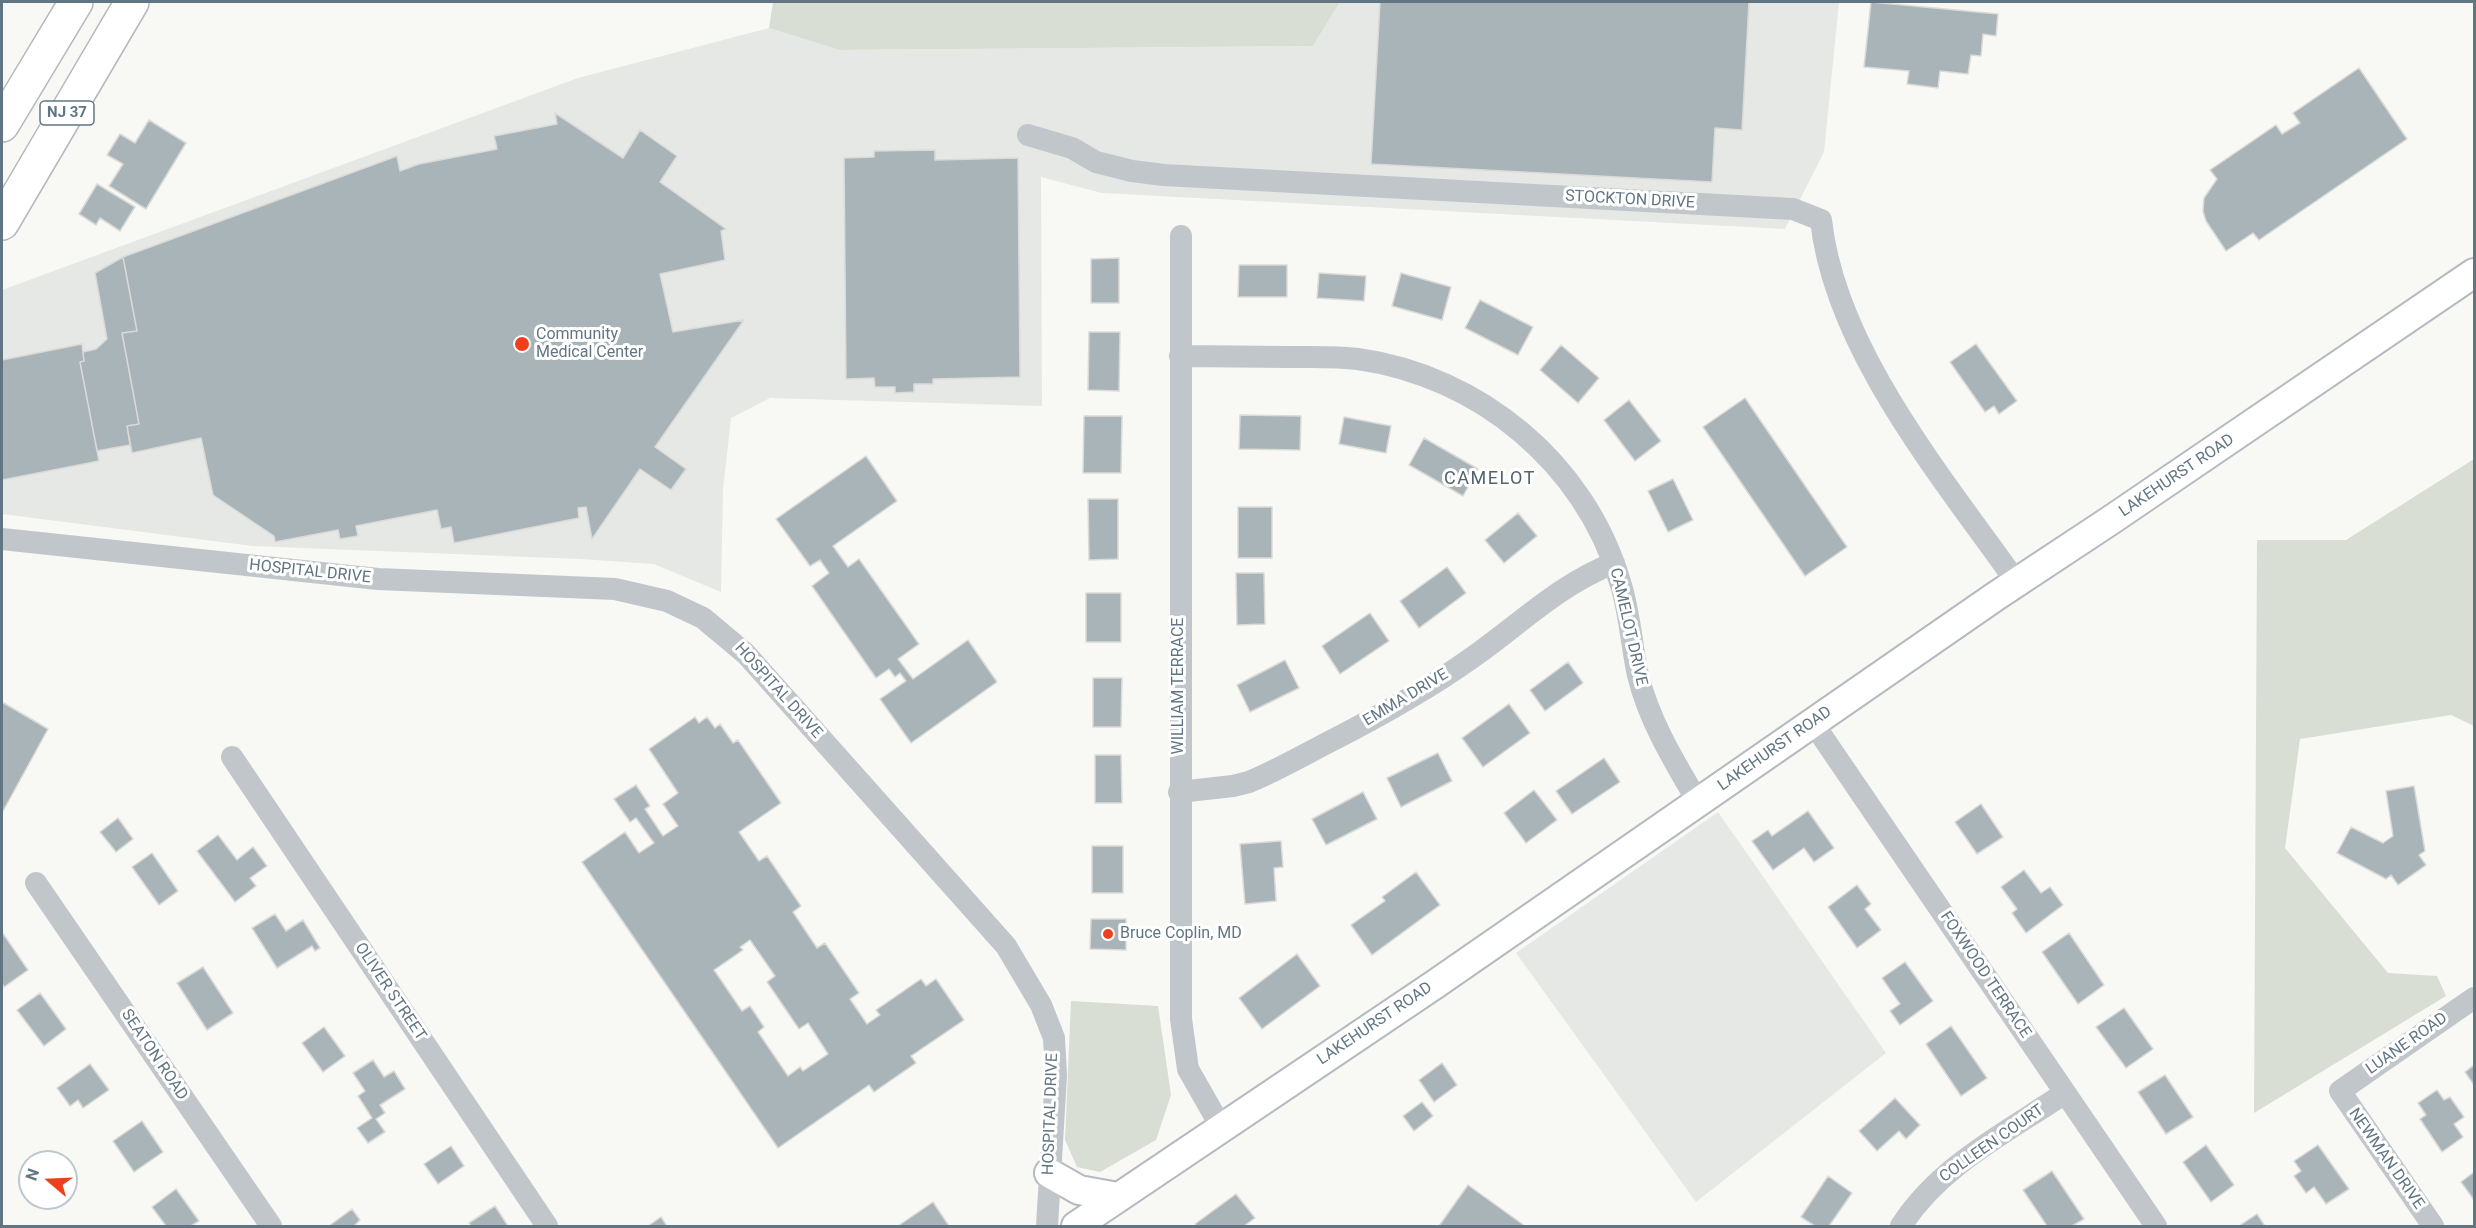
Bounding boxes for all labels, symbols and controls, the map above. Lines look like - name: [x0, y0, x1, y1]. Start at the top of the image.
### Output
- road number: NJ 37: [40, 101, 94, 125]
- street label: STOCKTON DRIVE: [1565, 187, 1695, 213]
- place label: Community Medical Center: [536, 325, 643, 363]
- marker: Community Medical Center: [513, 335, 531, 353]
- street label: LAKEHURST ROAD: [2116, 430, 2238, 522]
- district label: CAMELOT: [1444, 468, 1536, 490]
- street label: HOSPITAL DRIVE: [248, 556, 372, 588]
- street label: CAMELOT DRIVE: [1605, 566, 1651, 688]
- street label: WILLIAM TERRACE: [1169, 618, 1189, 754]
- street label: HOSPITAL DRIVE: [730, 639, 826, 743]
- street label: EMMA DRIVE: [1360, 665, 1452, 731]
- street label: LAKEHURST ROAD: [1714, 703, 1836, 795]
- street label: FOXWOOD TERRACE: [1935, 908, 2035, 1042]
- place label: Bruce Coplin, MD: [1120, 924, 1242, 944]
- marker: Bruce Coplin, MD: [1101, 927, 1115, 941]
- street label: OLIVER STREET: [350, 939, 430, 1045]
- street label: LAKEHURST ROAD: [1314, 978, 1436, 1070]
- street label: SEATON ROAD: [117, 1006, 191, 1104]
- street label: LUANE ROAD: [2363, 1009, 2451, 1079]
- street label: HOSPITAL DRIVE: [1039, 1053, 1063, 1175]
- street label: COLLEEN COURT: [1936, 1101, 2048, 1187]
- street label: NEWMAN DRIVE: [2344, 1105, 2428, 1213]
- north arrow: [18, 1150, 78, 1210]
- text: N: [22, 1166, 43, 1183]

